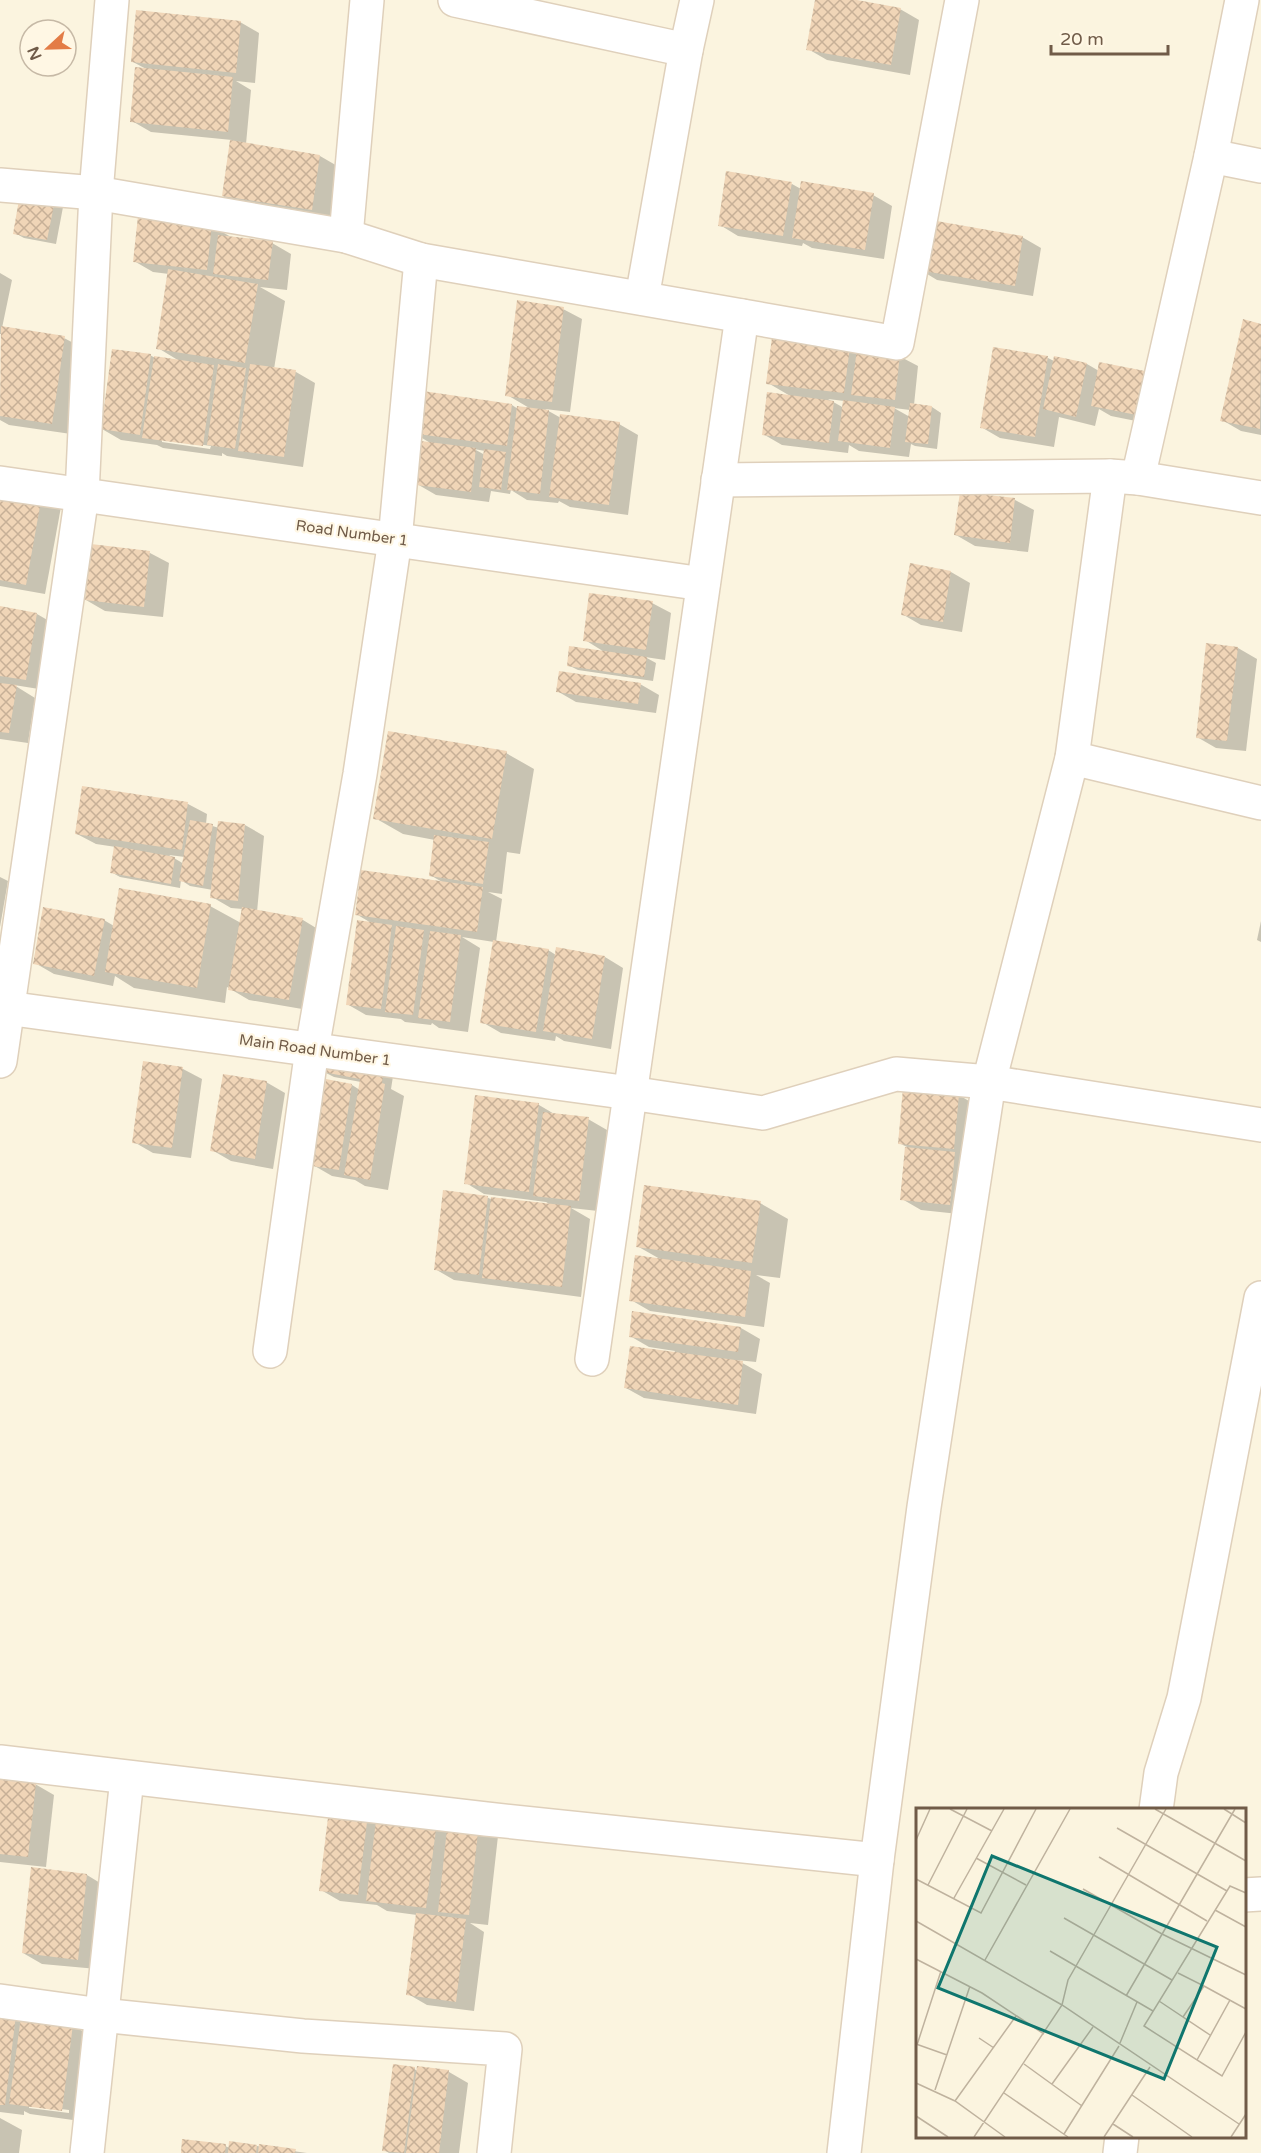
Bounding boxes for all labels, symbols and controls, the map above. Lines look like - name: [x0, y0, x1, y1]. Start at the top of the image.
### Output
- north arrow: [18, 18, 78, 78]
- scale bar: [1051, 18, 1168, 56]
- text: 20 m: [1060, 28, 1104, 50]
- text: N: [23, 44, 47, 63]
- street label: Road Number 1: [295, 516, 409, 550]
- street label: Main Road Number 1: [238, 1030, 392, 1070]
- inset map: [916, 1808, 1246, 2138]

